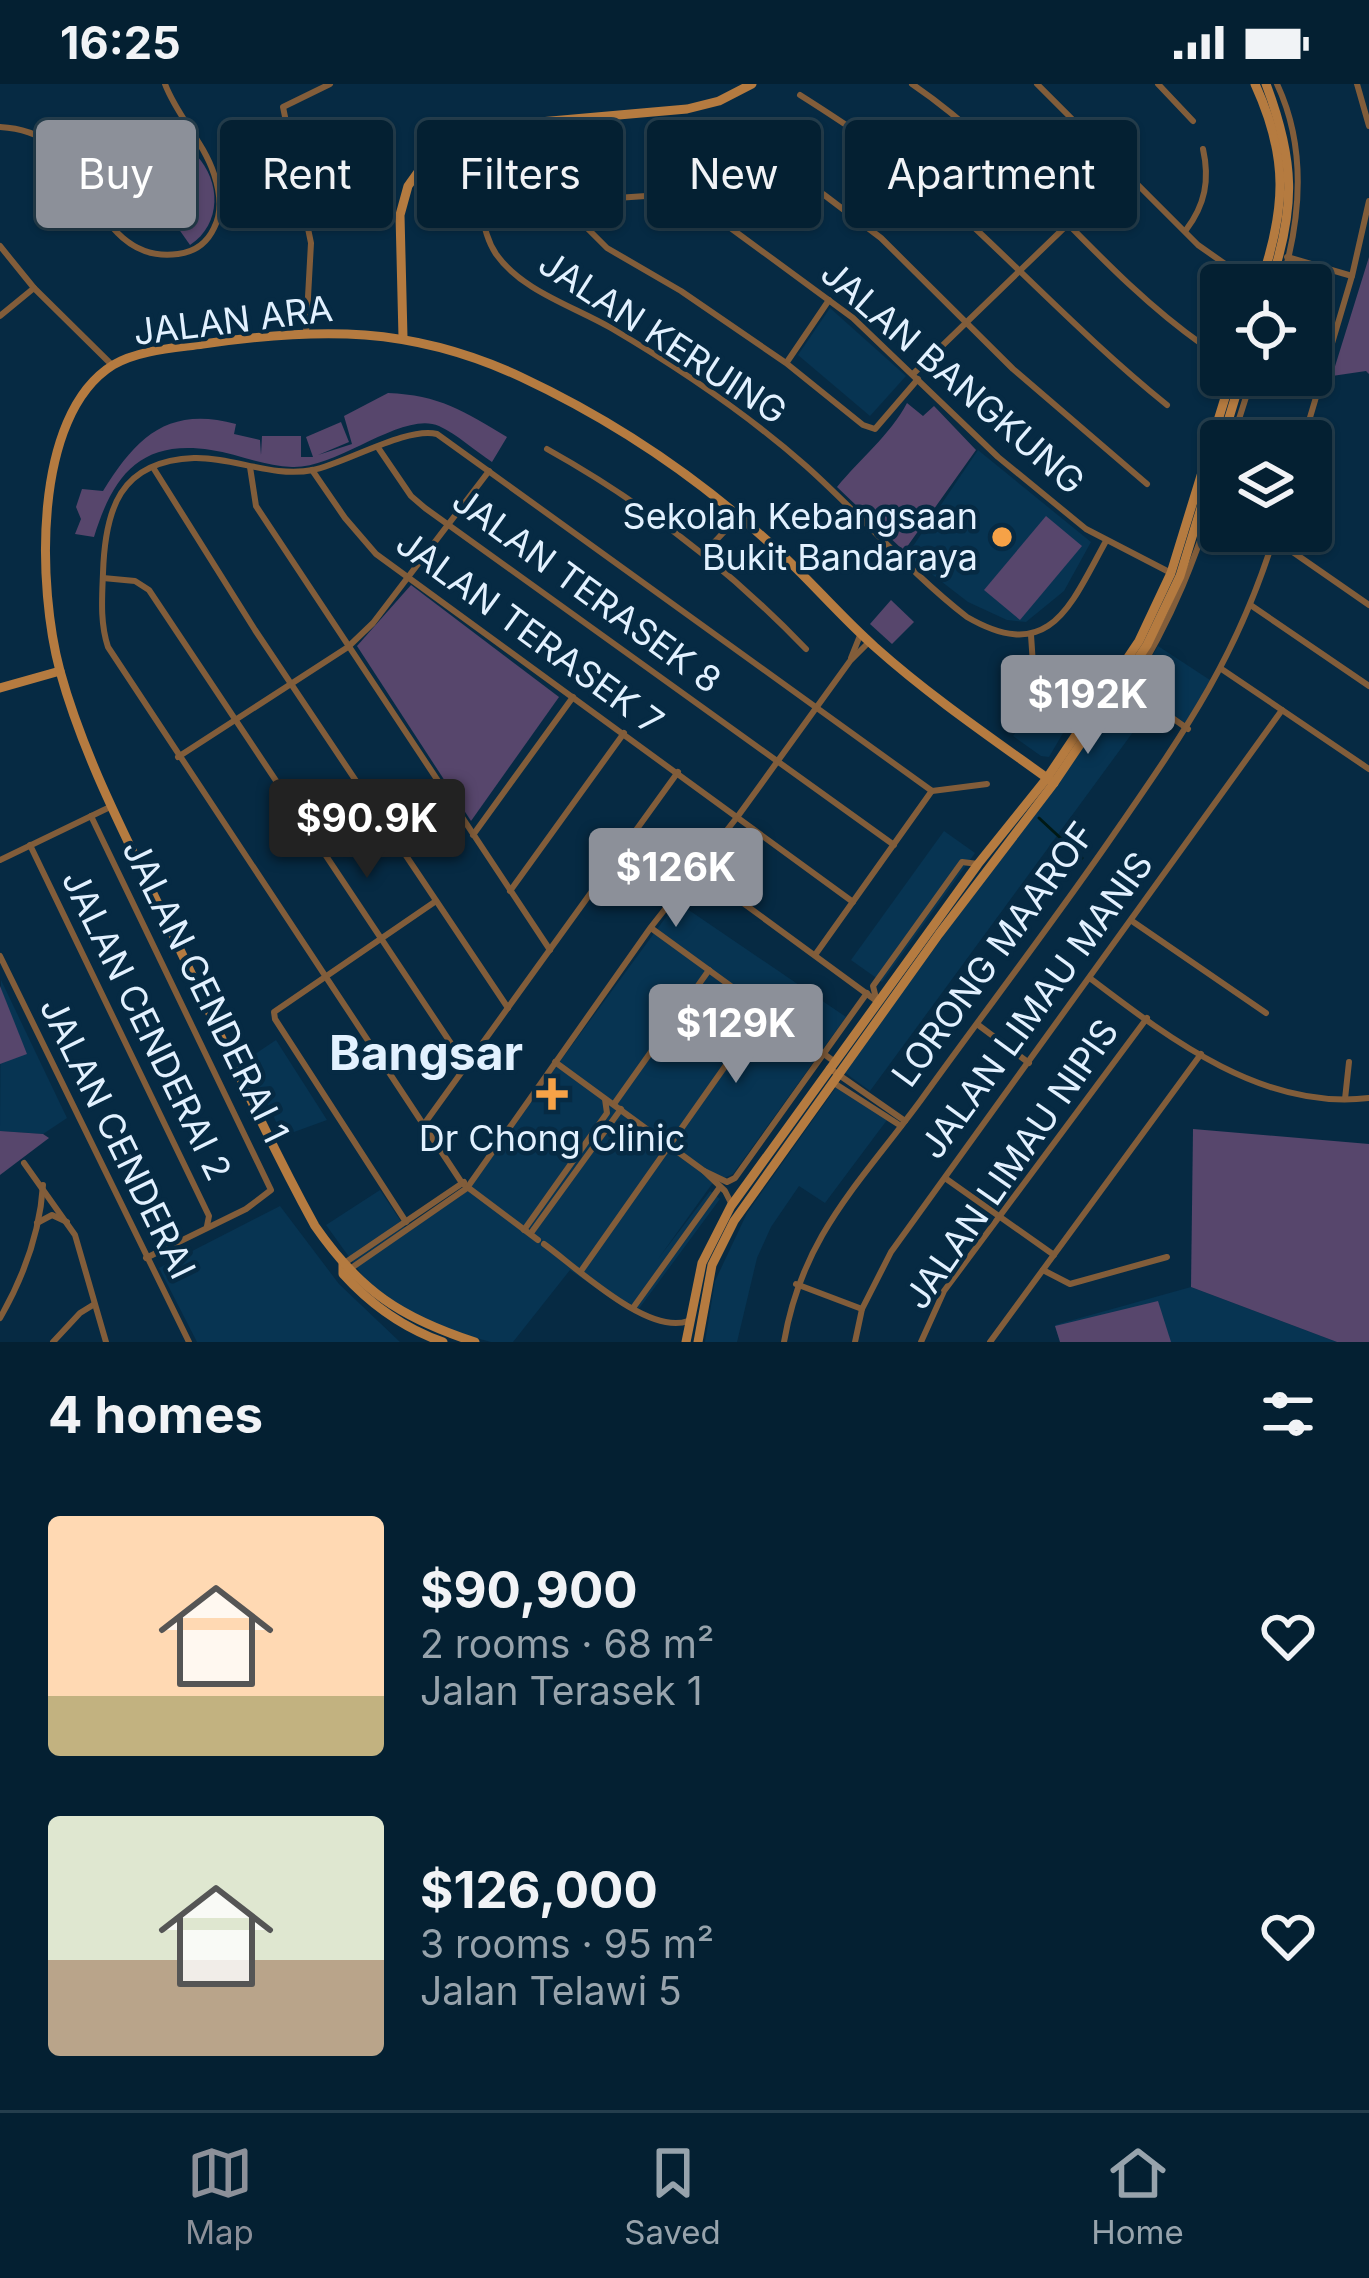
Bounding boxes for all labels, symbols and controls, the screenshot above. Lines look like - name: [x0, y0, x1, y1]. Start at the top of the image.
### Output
- text: 16:25: [60, 15, 181, 70]
- chip: Buy: [36, 120, 196, 228]
- chip: Rent: [220, 120, 393, 228]
- chip: Filters: [417, 120, 623, 228]
- chip: New: [647, 120, 821, 228]
- chip: Apartment: [845, 120, 1137, 228]
- street label: JALAN KERUING: [531, 241, 795, 433]
- street label: JALAN BANGKUNG: [812, 251, 1094, 503]
- map controls: [1200, 264, 1332, 552]
- button: locate: [1200, 264, 1332, 396]
- street label: JALAN ARA: [131, 286, 335, 354]
- button: layers: [1200, 420, 1332, 552]
- street label: JALAN TERASEK 8: [444, 478, 730, 702]
- place label: Sekolah Kebangsaan Bukit Bandaraya: [623, 494, 978, 579]
- street label: JALAN TERASEK 7: [388, 520, 672, 744]
- marker: Sekolah Kebangsaan Bukit Bandaraya: [989, 524, 1015, 550]
- pin: $192K: [1004, 655, 1172, 757]
- text: $192K: [1028, 670, 1148, 717]
- pin: $90.9K: [269, 779, 465, 881]
- text: $90.9K: [296, 794, 438, 841]
- street label: LORONG MAAROF: [882, 813, 1104, 1095]
- pin: $126K: [592, 828, 760, 930]
- street label: JALAN CENDERAI 1: [114, 832, 298, 1150]
- text: $126K: [616, 843, 736, 890]
- street label: JALAN LIMAU MANIS: [910, 843, 1162, 1167]
- street label: JALAN CENDERAI 2: [53, 863, 241, 1187]
- pin: $129K: [652, 984, 820, 1086]
- street label: JALAN CENDERAI: [31, 990, 205, 1286]
- text: $129K: [676, 999, 796, 1046]
- street label: JALAN LIMAU NIPIS: [895, 1011, 1127, 1317]
- district label: Bangsar: [329, 1023, 523, 1082]
- marker: Dr Chong Clinic: [536, 1078, 568, 1110]
- place label: Dr Chong Clinic: [419, 1116, 685, 1160]
- icon: filters: [1255, 1381, 1321, 1447]
- text: 4 homes: [48, 1384, 263, 1445]
- text: $90,900: [420, 1559, 638, 1620]
- icon: home: [144, 1564, 288, 1708]
- icon: heart: [1255, 1603, 1321, 1669]
- text: 2 rooms · 68 m²: [420, 1620, 714, 1667]
- text: Jalan Terasek 1: [420, 1667, 703, 1714]
- text: $126,000: [420, 1859, 658, 1920]
- icon: home: [144, 1864, 288, 2008]
- icon: heart: [1255, 1903, 1321, 1969]
- text: 3 rooms · 95 m²: [420, 1920, 714, 1967]
- text: Jalan Telawi 5: [420, 1967, 682, 2014]
- tab: Map: [185, 2140, 254, 2252]
- tab: Saved: [624, 2140, 721, 2252]
- tab: Home: [1091, 2140, 1184, 2252]

